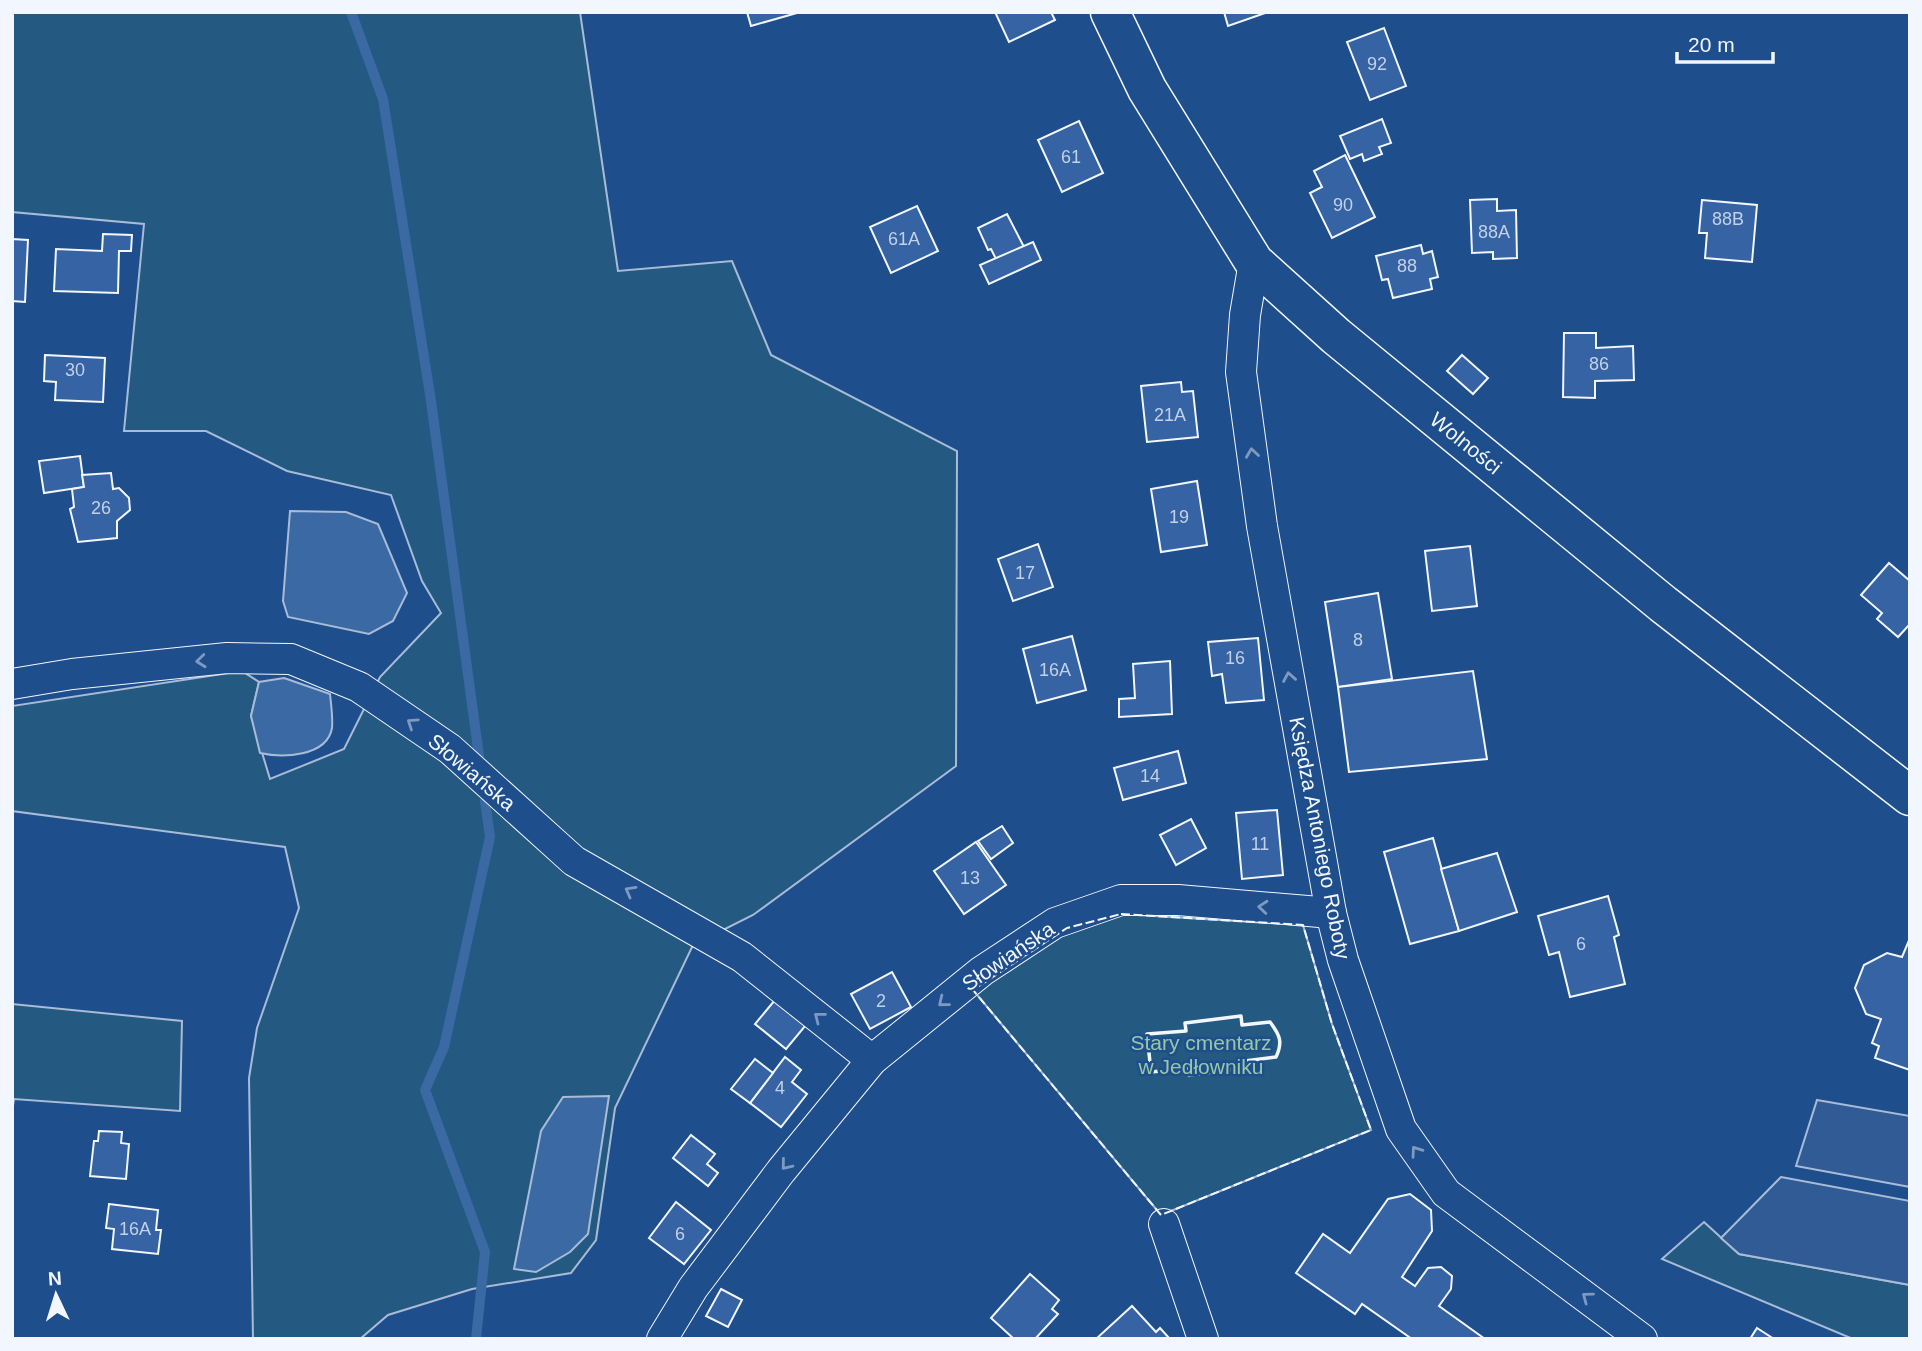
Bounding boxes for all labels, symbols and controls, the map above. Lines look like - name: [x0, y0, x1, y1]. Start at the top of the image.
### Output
- scale bar: [1677, 21, 1773, 65]
- text: 20 m: [1688, 33, 1735, 56]
- house number: 92: [1367, 54, 1387, 74]
- house number: 61: [1061, 147, 1081, 167]
- house number: 90: [1333, 195, 1353, 215]
- house number: 88B: [1712, 209, 1744, 229]
- house number: 88A: [1478, 222, 1510, 242]
- house number: 61A: [888, 229, 920, 249]
- house number: 88: [1397, 256, 1417, 276]
- house number: 86: [1589, 354, 1609, 374]
- house number: 30: [65, 360, 85, 380]
- house number: 21A: [1154, 405, 1186, 425]
- street label: Wolności: [1426, 407, 1506, 479]
- one-way arrow: [1245, 447, 1260, 459]
- house number: 26: [91, 498, 111, 518]
- house number: 19: [1169, 507, 1189, 527]
- house number: 17: [1015, 563, 1035, 583]
- house number: 8: [1353, 630, 1363, 650]
- house number: 16: [1225, 648, 1245, 668]
- one-way arrow: [196, 653, 207, 668]
- house number: 16A: [1039, 660, 1071, 680]
- one-way arrow: [1282, 671, 1297, 683]
- street label: Księdza Antoniego Roboty: [1285, 715, 1355, 962]
- one-way arrow: [407, 719, 420, 731]
- street label: Słowiańska: [424, 729, 520, 815]
- house number: 14: [1140, 766, 1160, 786]
- house number: 11: [1251, 834, 1269, 854]
- house number: 13: [960, 868, 980, 888]
- one-way arrow: [625, 886, 637, 899]
- one-way arrow: [1257, 900, 1268, 915]
- street label: Słowiańska: [958, 917, 1059, 995]
- house number: 6: [1576, 934, 1586, 954]
- house number: 2: [876, 991, 886, 1011]
- one-way arrow: [938, 994, 950, 1007]
- one-way arrow: [814, 1013, 826, 1026]
- park label: Stary cmentarz w Jedłowniku: [1130, 1031, 1272, 1078]
- house number: 4: [775, 1078, 785, 1098]
- one-way arrow: [1412, 1146, 1424, 1159]
- one-way arrow: [782, 1157, 794, 1170]
- house number: 16A: [119, 1219, 151, 1239]
- house number: 6: [675, 1224, 685, 1244]
- north arrow: [21, 1260, 91, 1330]
- text: N: [47, 1268, 62, 1289]
- one-way arrow: [1583, 1293, 1595, 1306]

